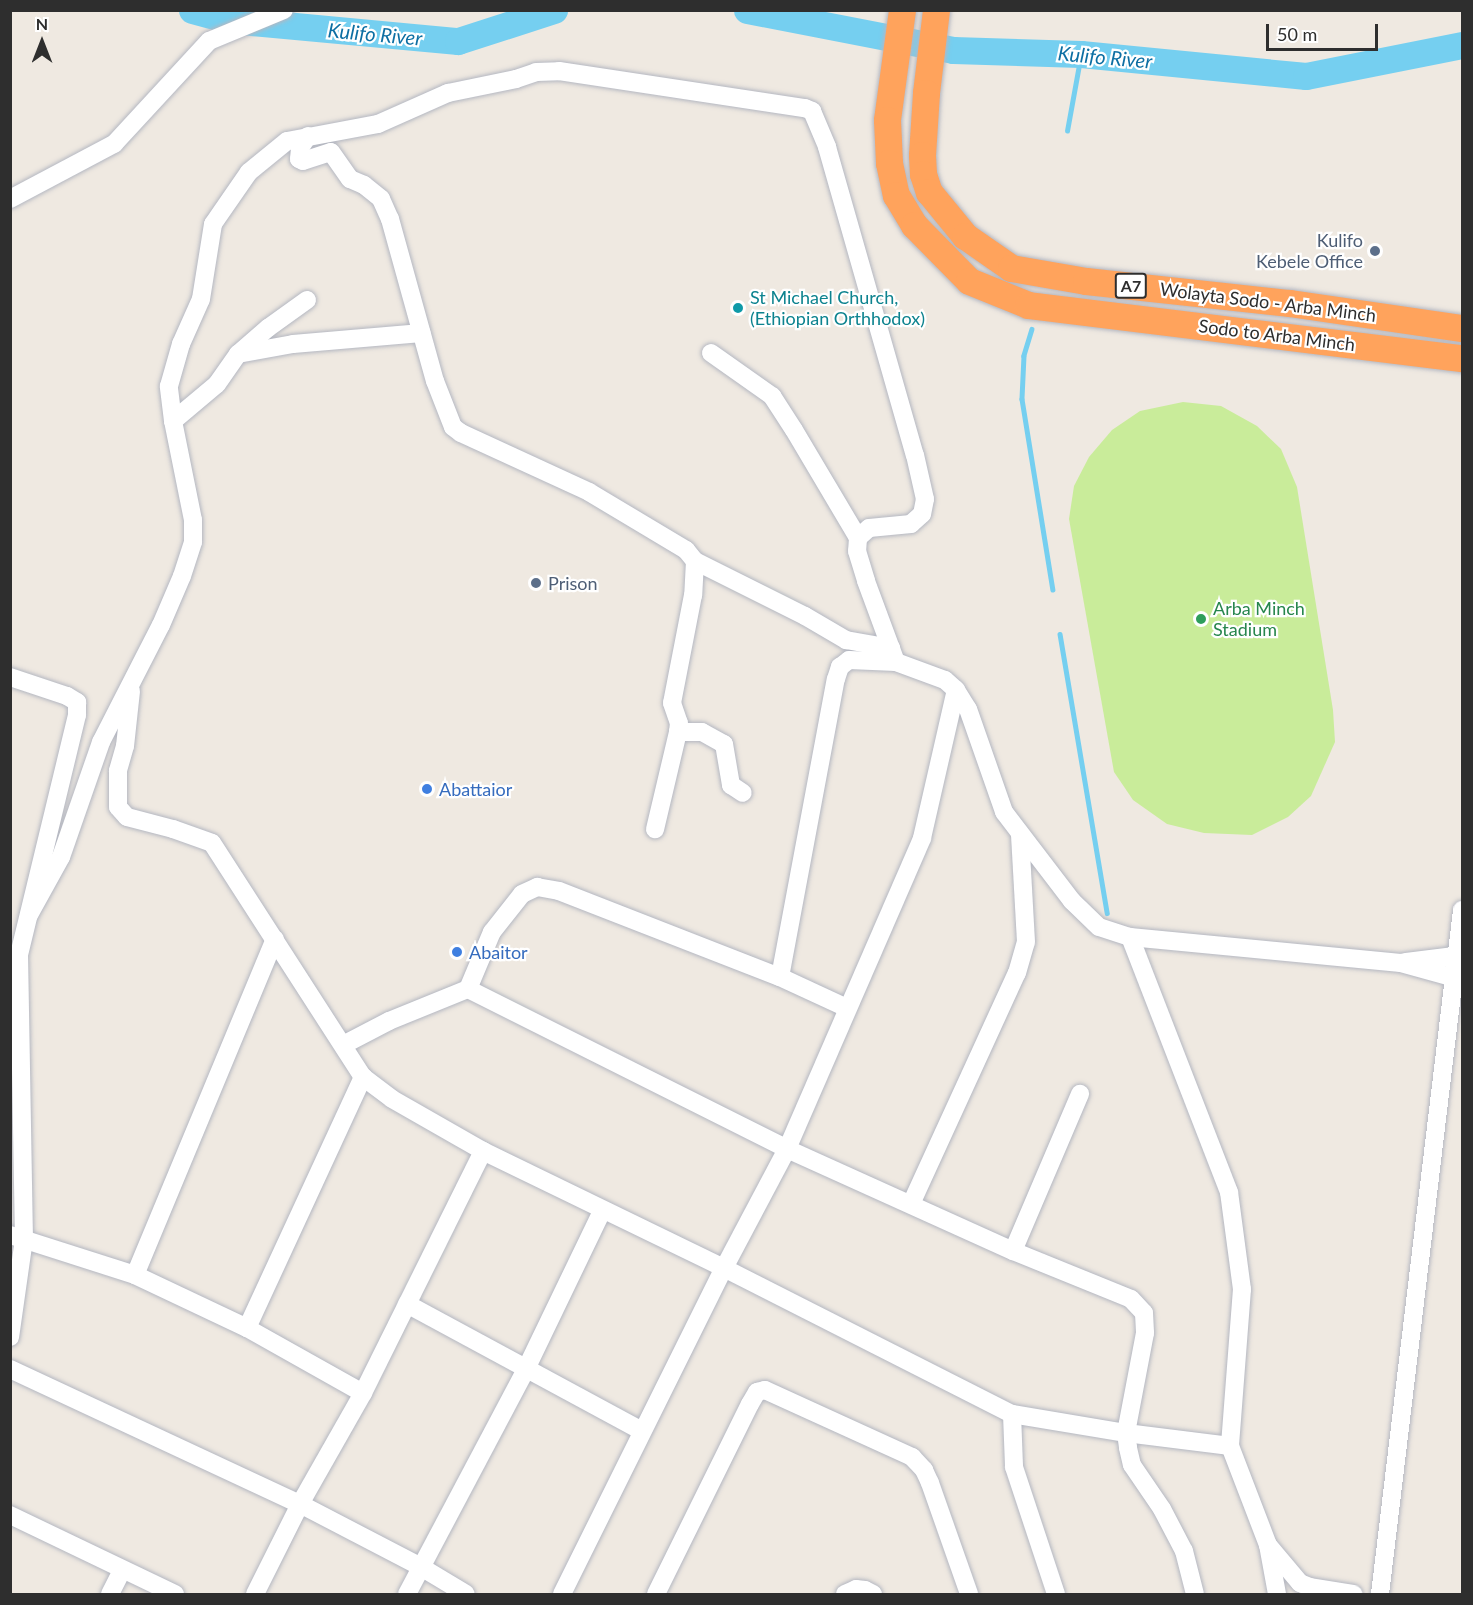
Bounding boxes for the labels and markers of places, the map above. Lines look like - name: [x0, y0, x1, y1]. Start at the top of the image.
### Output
- place label: Kulifo Kebele Office: [1256, 230, 1363, 272]
- marker: Kulifo Kebele Office: [1368, 244, 1382, 258]
- place label: St Michael Church, (Ethiopian Orthhodox): [750, 287, 925, 330]
- marker: St Michael Church, (Ethiopian Orthhodox): [731, 301, 745, 315]
- place label: Prison: [548, 572, 598, 594]
- marker: Prison: [529, 576, 543, 590]
- place label: Arba Minch Stadium: [1213, 598, 1305, 640]
- marker: Arba Minch Stadium: [1194, 612, 1208, 626]
- place label: Abattaior: [439, 778, 512, 800]
- marker: Abattaior: [420, 782, 434, 796]
- place label: Abaitor: [469, 941, 528, 963]
- marker: Abaitor: [450, 945, 464, 959]

